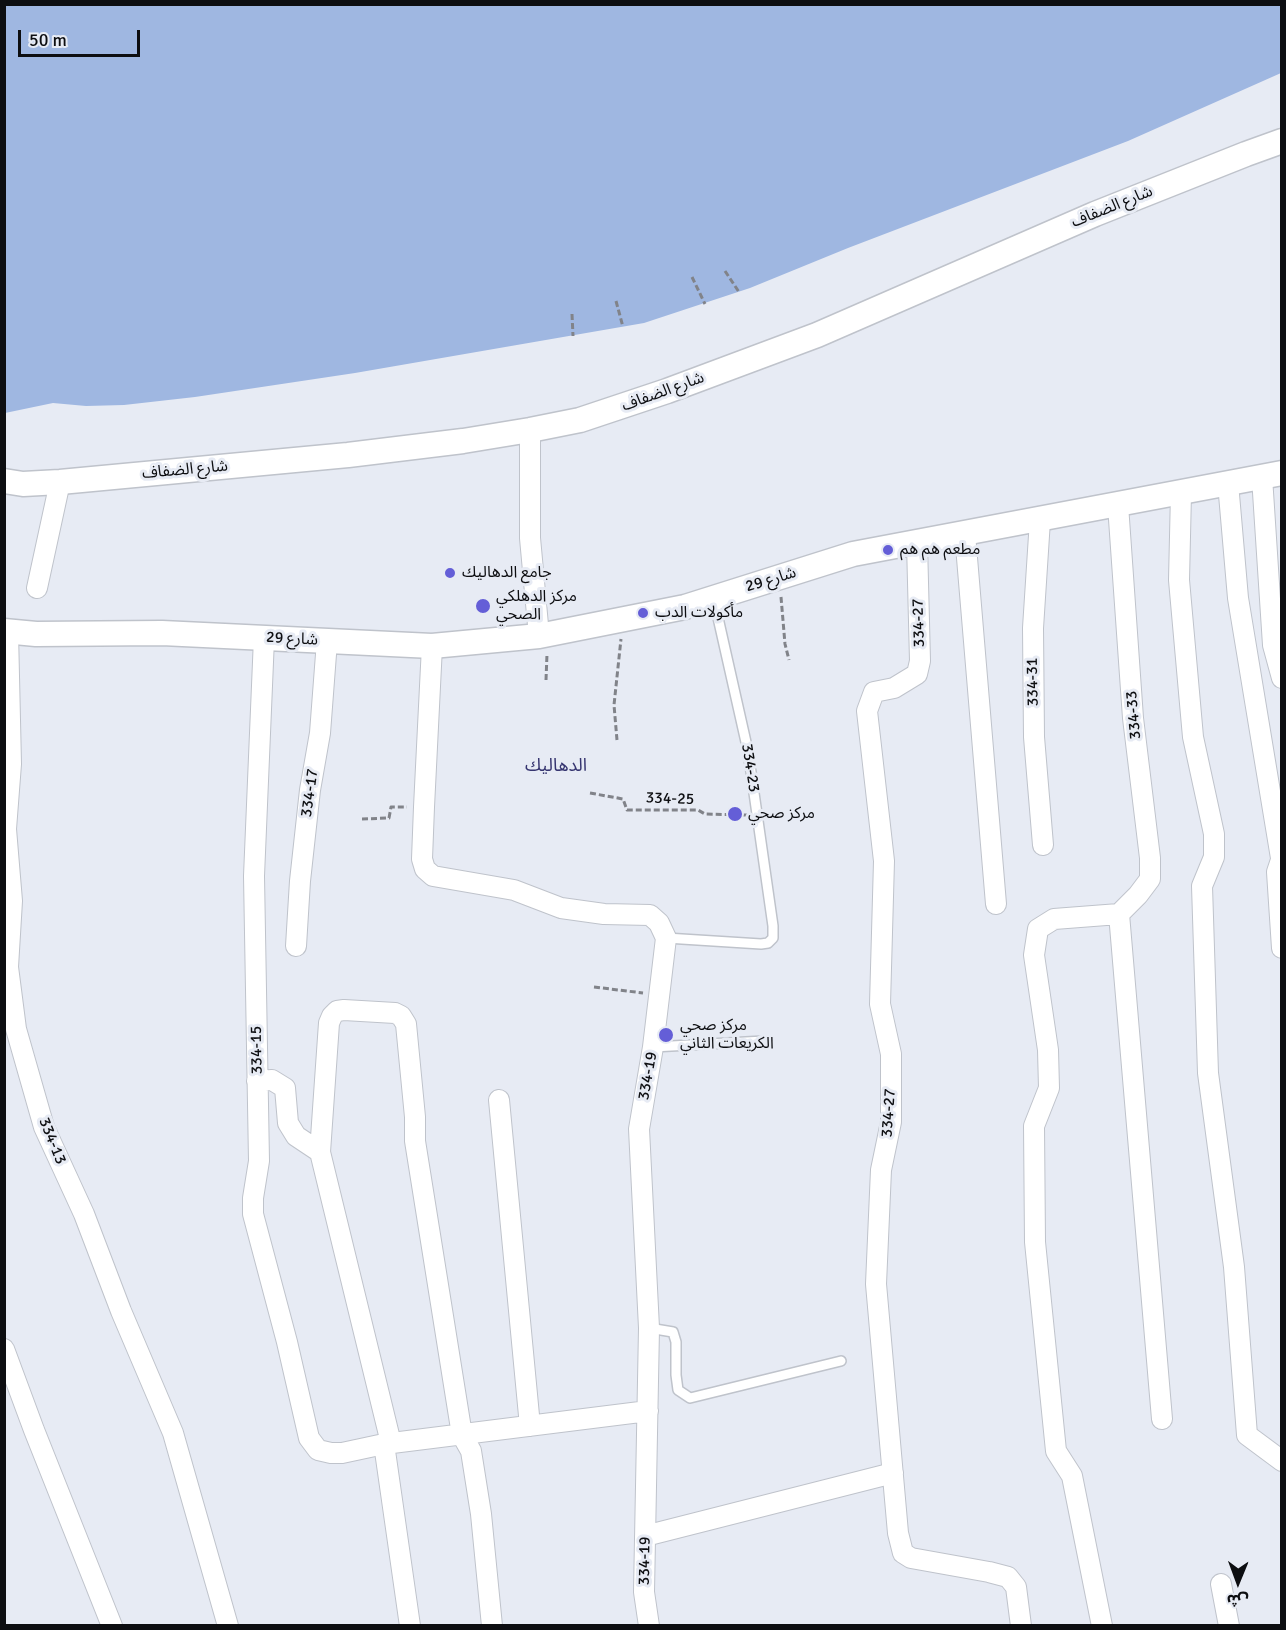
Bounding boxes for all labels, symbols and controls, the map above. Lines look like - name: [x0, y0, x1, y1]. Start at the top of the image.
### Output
- scale bar: [21, 18, 142, 56]
- text: 50 m: [29, 29, 67, 51]
- street label: شارع الضفاف: [1068, 182, 1156, 232]
- street label: شارع الضفاف: [619, 368, 707, 416]
- street label: شارع الضفاف: [141, 457, 229, 483]
- place label: مطعم هم هم: [900, 540, 980, 560]
- marker: مطعم هم هم: [881, 543, 895, 557]
- place label: جامع الدهاليك: [462, 563, 552, 583]
- street label: شارع 29: [743, 563, 799, 597]
- marker: جامع الدهاليك: [443, 566, 457, 580]
- place label: مركز الدهلكي الصحي: [496, 587, 577, 625]
- marker: مركز الدهلكي الصحي: [474, 597, 492, 615]
- street label: 334-27: [909, 598, 929, 648]
- place label: مأكولات الدب: [655, 603, 743, 623]
- marker: مأكولات الدب: [636, 606, 650, 620]
- street label: شارع 29: [266, 628, 318, 650]
- street label: 334-31: [1023, 657, 1043, 707]
- street label: 334-33: [1122, 690, 1146, 740]
- street label: 334-23: [737, 742, 763, 794]
- district label: الدهاليك: [525, 755, 587, 777]
- street label: 334-17: [297, 768, 323, 818]
- street label: 334-25: [645, 789, 695, 809]
- place label: مركز صحي: [748, 804, 815, 824]
- marker: مركز صحي: [726, 805, 744, 823]
- place label: مركز صحي الكريعات الثاني: [680, 1016, 774, 1054]
- street label: 334-15: [247, 1025, 267, 1075]
- marker: مركز صحي الكريعات الثاني: [657, 1026, 675, 1044]
- street label: 334-19: [634, 1050, 662, 1102]
- street label: 334-27: [878, 1088, 900, 1138]
- street label: 334-13: [34, 1115, 70, 1167]
- street label: 334-19: [635, 1536, 655, 1586]
- north arrow: [1208, 1552, 1268, 1612]
- text: ش: [1227, 1590, 1249, 1610]

